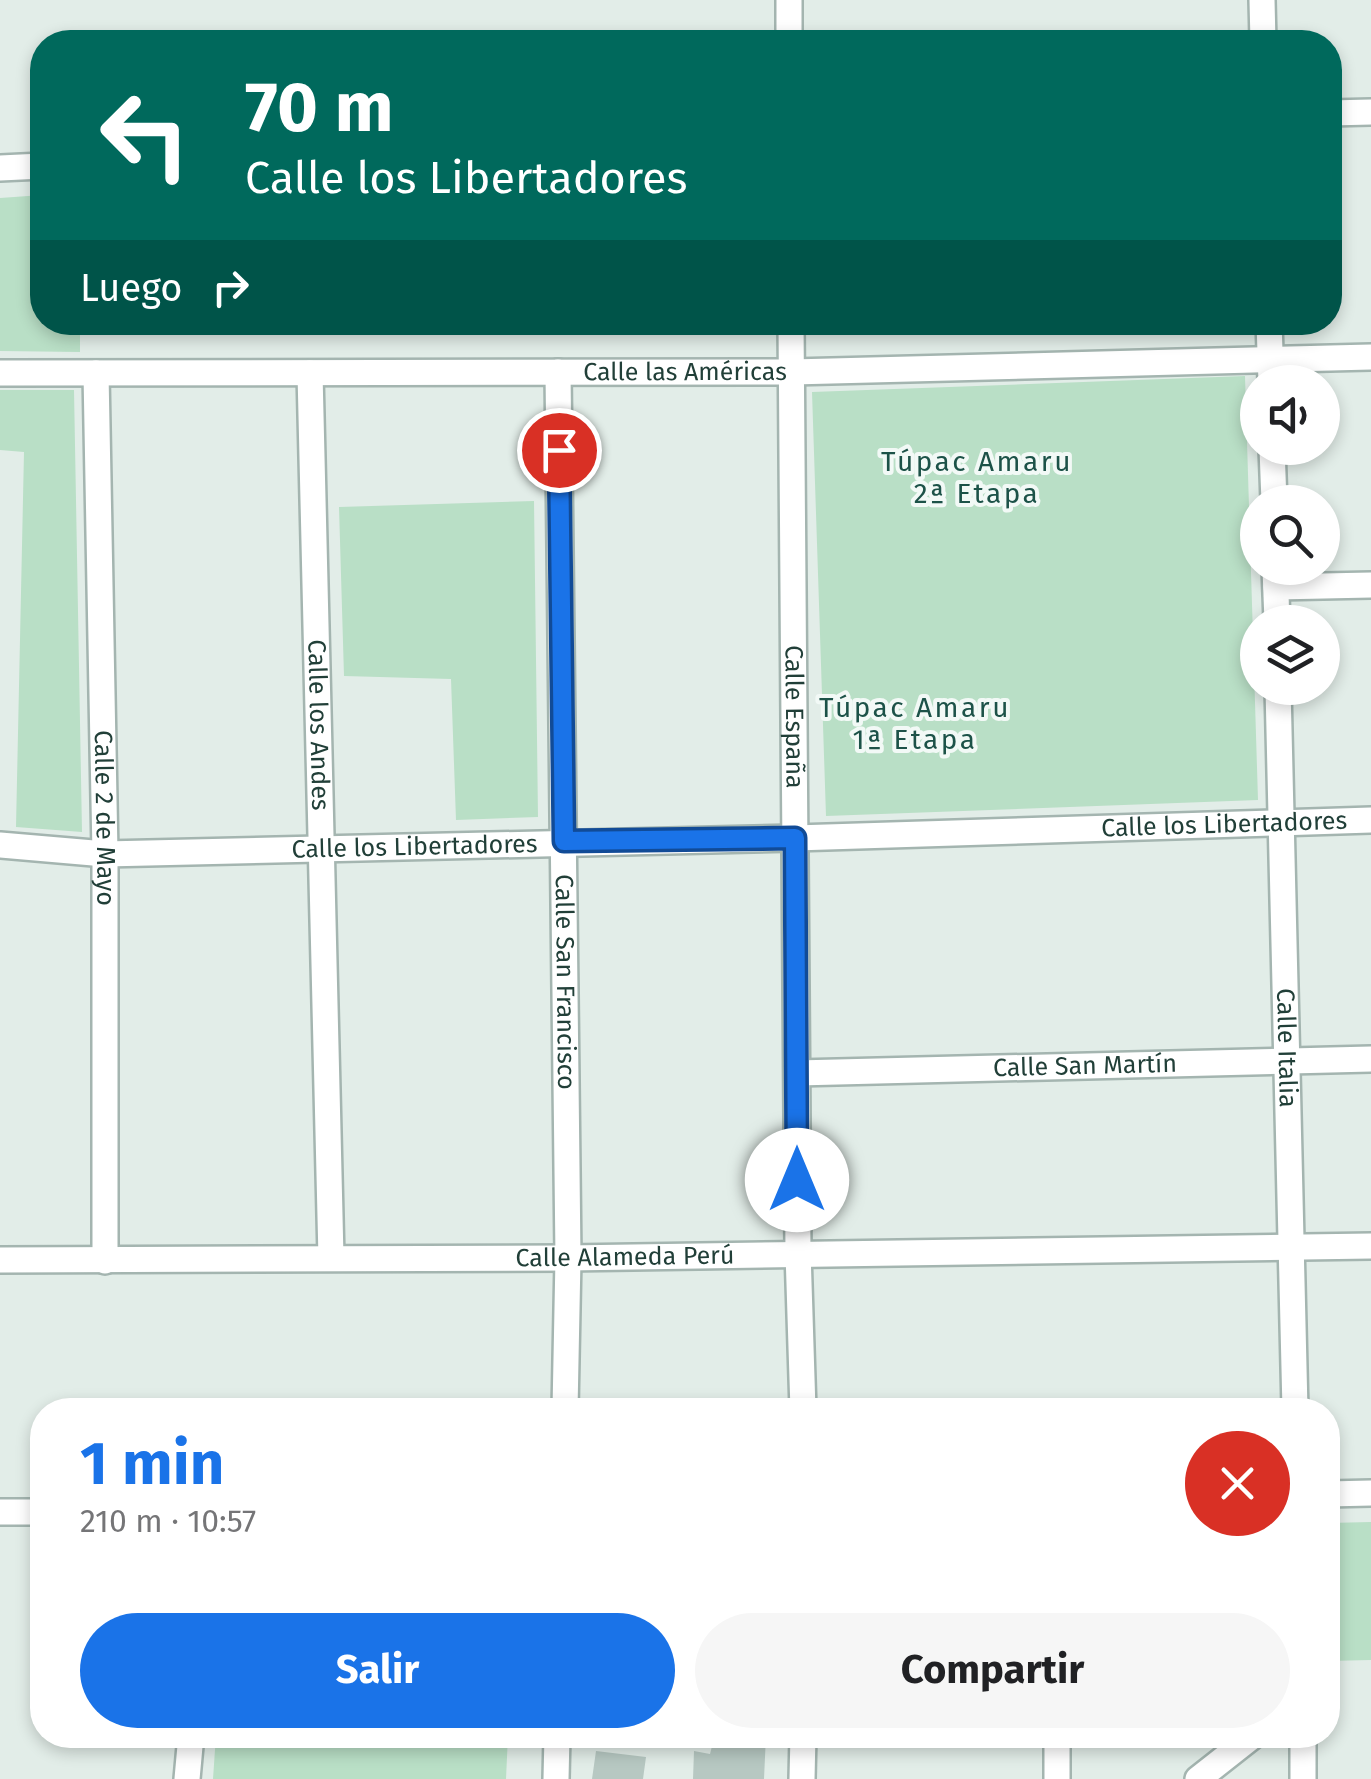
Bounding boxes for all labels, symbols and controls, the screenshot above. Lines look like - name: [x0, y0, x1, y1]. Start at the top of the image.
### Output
- text: 70 m: [245, 66, 394, 150]
- icon: left: [80, 70, 210, 200]
- text: Calle los Libertadores: [245, 151, 687, 205]
- icon: right: [203, 260, 258, 315]
- text: Luego: [80, 265, 183, 311]
- street label: Calle las Américas: [583, 357, 787, 387]
- map controls: [1240, 365, 1340, 705]
- button: sound: [1240, 365, 1340, 465]
- pin: [517, 408, 602, 493]
- icon: arrive: [532, 423, 587, 478]
- district label: Túpac Amaru 2ª Etapa: [881, 445, 1073, 510]
- button: search: [1240, 485, 1340, 585]
- button: layers: [1240, 605, 1340, 705]
- street label: Calle los Andes: [301, 639, 335, 811]
- street label: Calle España: [778, 645, 810, 789]
- district label: Túpac Amaru 1ª Etapa: [819, 691, 1011, 756]
- street label: Calle 2 de Mayo: [88, 730, 120, 906]
- street label: Calle los Libertadores: [1101, 806, 1348, 843]
- street label: Calle los Libertadores: [291, 829, 538, 865]
- street label: Calle San Francisco: [549, 874, 581, 1090]
- street label: Calle Italia: [1270, 988, 1303, 1108]
- street label: Calle San Martín: [993, 1049, 1177, 1083]
- position arrow: [745, 1128, 849, 1232]
- street label: Calle Alameda Perú: [515, 1241, 735, 1273]
- text: 1 min: [80, 1428, 224, 1500]
- button: close: [1185, 1431, 1290, 1536]
- text: 210 m · 10:57: [80, 1502, 256, 1540]
- button: Salir: [80, 1613, 675, 1728]
- button: Compartir: [695, 1613, 1290, 1728]

